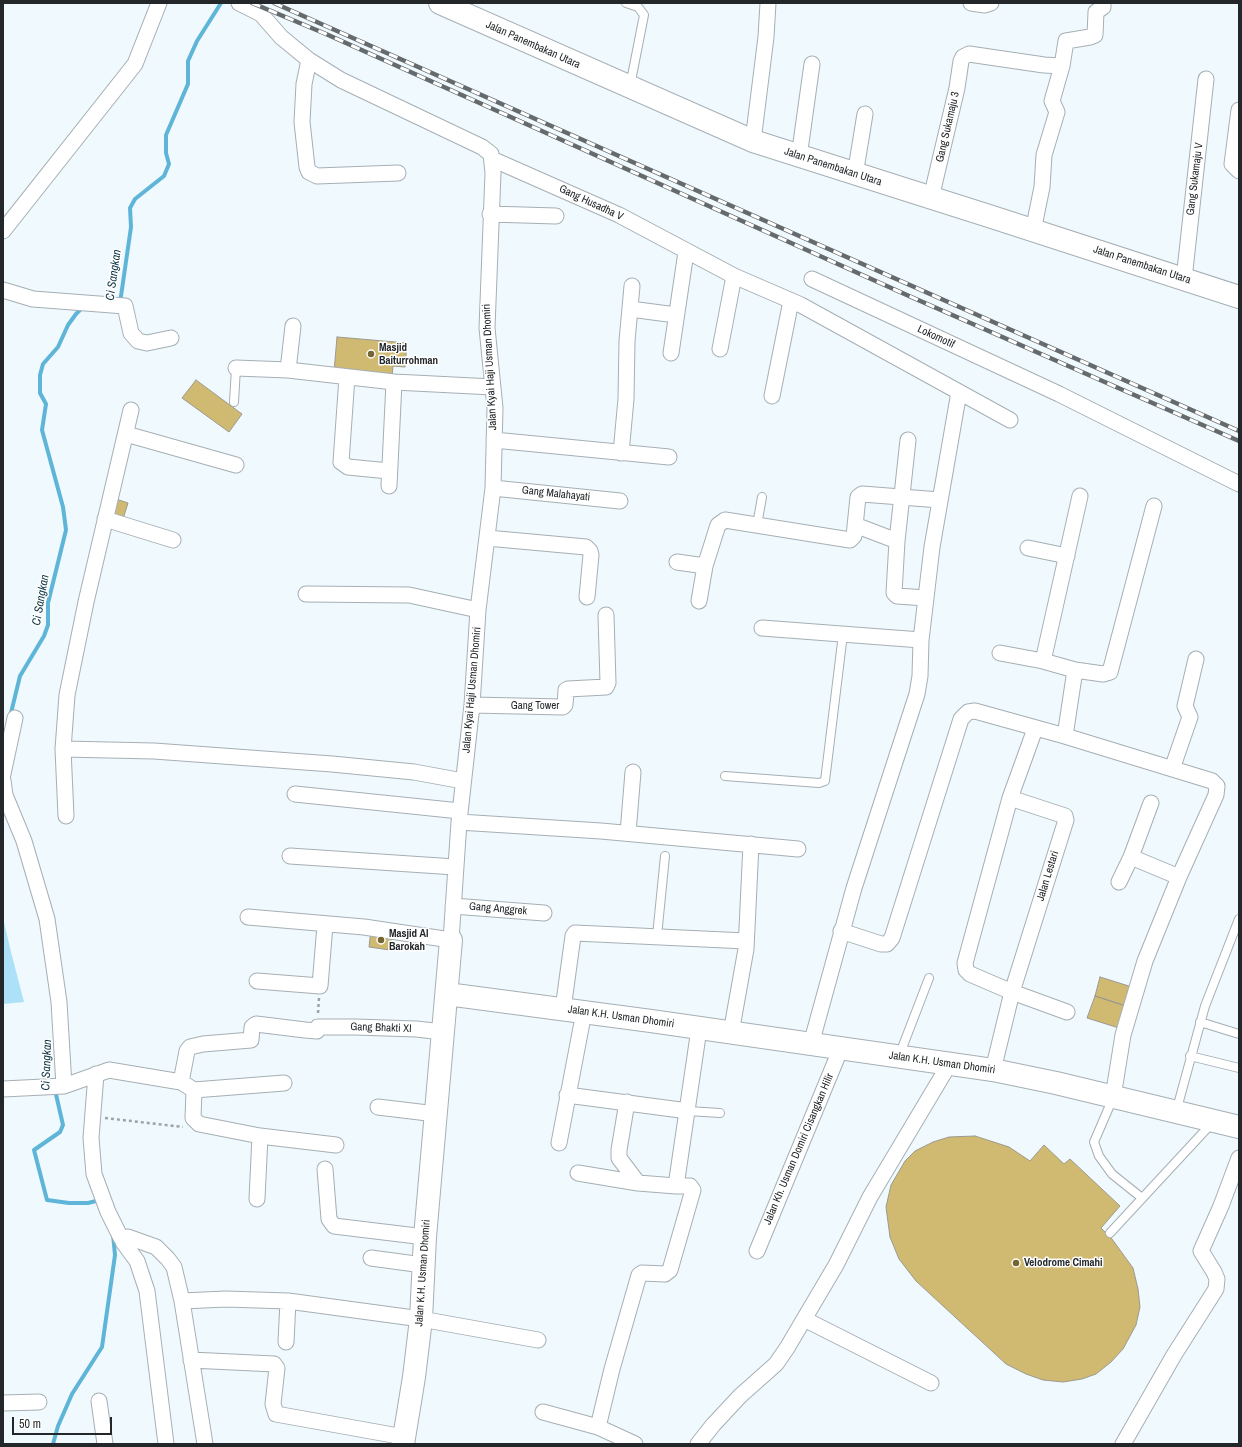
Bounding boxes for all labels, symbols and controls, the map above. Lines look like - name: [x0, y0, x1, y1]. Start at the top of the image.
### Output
- street label: Jalan Panembakan Utara: [484, 18, 582, 72]
- street label: Gang Sukamaju 3: [933, 90, 963, 164]
- street label: Gang Sukamaju V: [1184, 142, 1206, 216]
- street label: Jalan Panembakan Utara: [783, 145, 883, 189]
- street label: Gang Husadha V: [557, 182, 625, 224]
- street label: Jalan Panembakan Utara: [1092, 243, 1192, 287]
- water label: Ci Sangkan: [103, 249, 125, 301]
- street label: Jalan Kyai Haji Usman Dhomiri: [480, 304, 500, 430]
- street label: Lokomotif: [915, 323, 957, 351]
- place label: Masjid Baiturrohman: [379, 341, 438, 367]
- marker: Masjid Baiturrohman: [366, 349, 376, 359]
- street label: Gang Malahayati: [521, 484, 591, 504]
- water label: Ci Sangkan: [29, 573, 53, 627]
- street label: Jalan Kyai Haji Usman Dhomiri: [460, 627, 484, 753]
- street label: Gang Tower: [511, 699, 559, 713]
- street label: Jalan Lestari: [1034, 849, 1062, 903]
- street label: Gang Anggrek: [468, 900, 528, 918]
- place label: Masjid Al Barokah: [389, 927, 429, 953]
- marker: Masjid Al Barokah: [376, 935, 386, 945]
- street label: Jalan K.H. Usman Dhomiri: [567, 1003, 675, 1031]
- street label: Gang Bhakti XI: [350, 1020, 412, 1036]
- water label: Ci Sangkan: [39, 1039, 55, 1091]
- street label: Jalan K.H. Usman Dhomiri: [888, 1049, 996, 1077]
- street label: Jalan Kh. Usman Domiri Cisangkan Hilir: [761, 1071, 837, 1227]
- street label: Jalan K.H. Usman Dhomiri: [413, 1219, 433, 1327]
- place label: Velodrome Cimahi: [1024, 1256, 1103, 1270]
- marker: Velodrome Cimahi: [1011, 1258, 1021, 1268]
- scale bar: [14, 1409, 114, 1435]
- text: 50 m: [19, 1416, 41, 1432]

